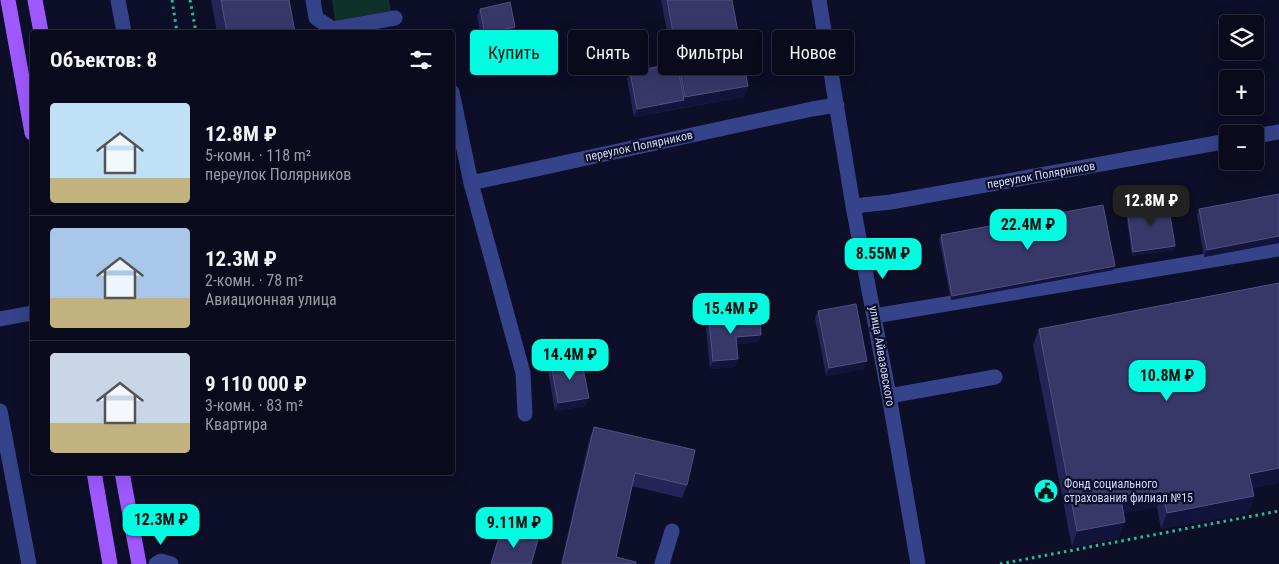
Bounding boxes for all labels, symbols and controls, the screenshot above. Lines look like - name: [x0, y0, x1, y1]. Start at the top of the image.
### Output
- map controls: [1219, 15, 1264, 170]
- button: layers: [1219, 15, 1264, 60]
- chip: Купить: [470, 30, 558, 75]
- chip: Снять: [568, 30, 648, 75]
- chip: Фильтры: [658, 30, 762, 75]
- chip: Новое: [772, 30, 854, 75]
- icon: filters: [407, 46, 435, 74]
- text: Объектов: 8: [50, 48, 157, 72]
- button: +: [1219, 70, 1264, 115]
- text: 12.8M ₽: [205, 122, 277, 146]
- icon: home: [90, 123, 150, 183]
- button: −: [1219, 125, 1264, 170]
- street label: переулок Полярников: [584, 128, 694, 164]
- text: 5-комн. · 118 m²: [205, 146, 311, 165]
- street label: переулок Полярников: [986, 159, 1096, 191]
- text: переулок Полярников: [205, 165, 351, 184]
- pin: 12.8M ₽: [1105, 184, 1197, 227]
- text: 12.8M ₽: [1124, 191, 1178, 210]
- pin: 22.4M ₽: [982, 208, 1074, 251]
- text: 22.4M ₽: [1001, 215, 1055, 234]
- pin: 8.55M ₽: [837, 238, 929, 280]
- text: 8.55M ₽: [856, 244, 910, 263]
- text: 12.3M ₽: [205, 247, 277, 271]
- icon: home: [90, 248, 150, 308]
- text: 2-комн. · 78 m²: [205, 271, 303, 290]
- text: Авиационная улица: [205, 290, 337, 309]
- pin: 15.4M ₽: [685, 292, 777, 335]
- text: 15.4M ₽: [704, 299, 758, 318]
- street label: улица Айвазовского: [866, 305, 898, 407]
- pin: 14.4M ₽: [524, 338, 616, 381]
- text: 14.4M ₽: [543, 345, 597, 364]
- pin: 10.8M ₽: [1121, 360, 1213, 402]
- text: 10.8M ₽: [1140, 366, 1194, 385]
- text: 9 110 000 ₽: [205, 372, 307, 396]
- icon: home: [90, 373, 150, 433]
- text: 3-комн. · 83 m²: [205, 396, 303, 415]
- text: Квартира: [205, 415, 267, 434]
- place label: Фонд социального страхования филиал №15: [1064, 477, 1193, 505]
- public building icon: Фонд социального страхования филиал №15: [1033, 478, 1059, 504]
- pin: 12.3M ₽: [115, 504, 207, 546]
- pin: 9.11M ₽: [468, 506, 560, 549]
- text: 12.3M ₽: [134, 510, 188, 529]
- text: 9.11M ₽: [487, 513, 541, 532]

